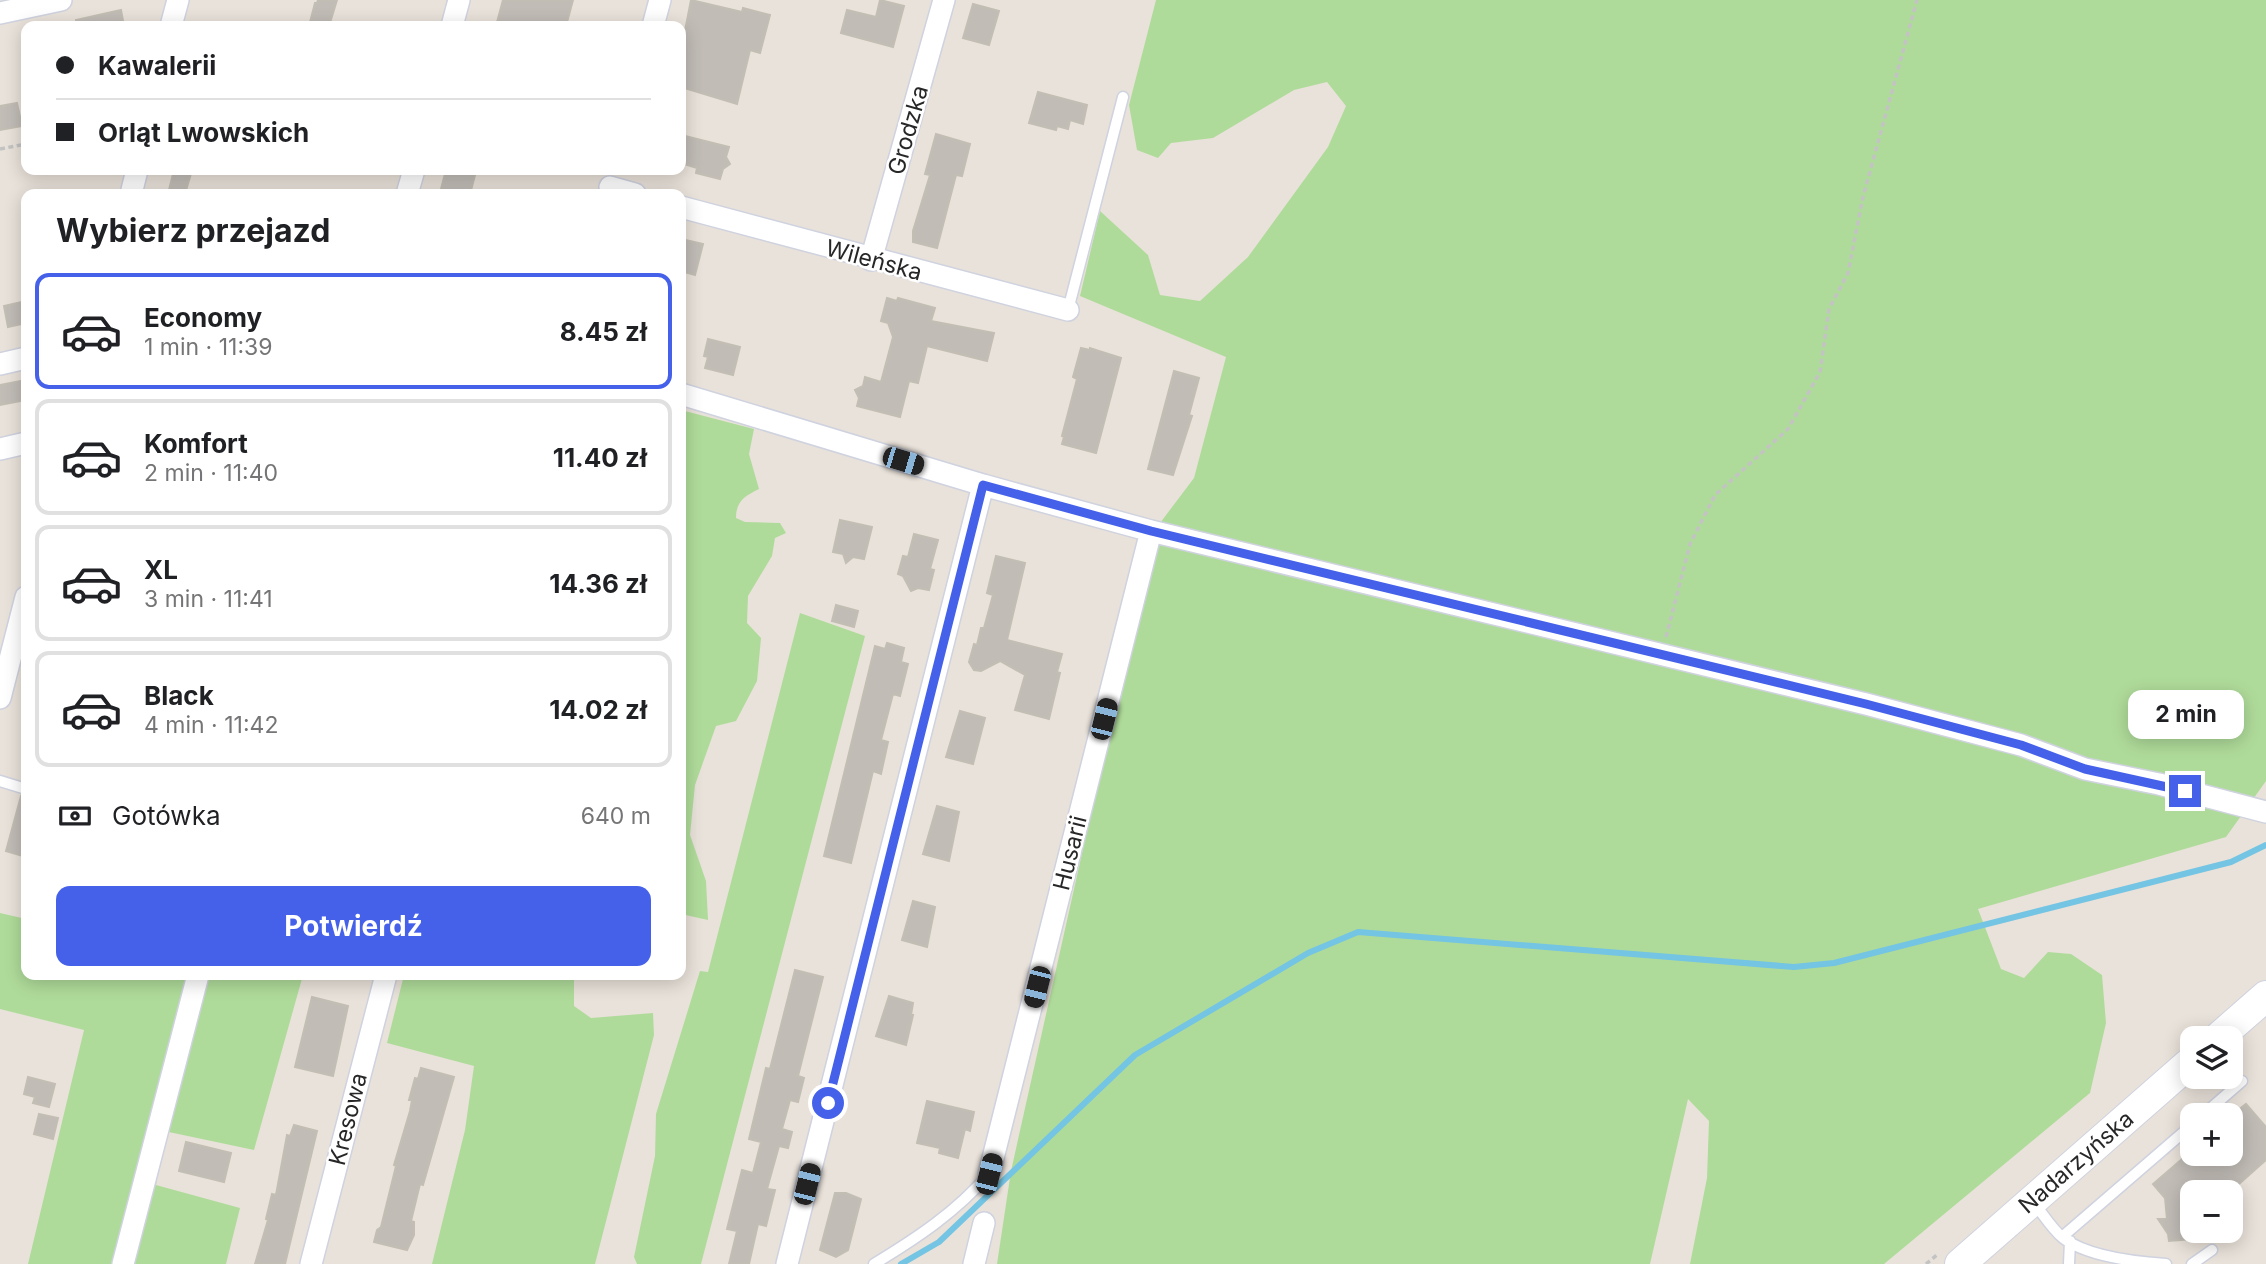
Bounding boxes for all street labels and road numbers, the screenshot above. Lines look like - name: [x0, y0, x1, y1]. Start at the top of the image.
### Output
- street label: Grodzka: [882, 82, 934, 178]
- street label: Wileńska: [823, 234, 925, 286]
- street label: Husarii: [1047, 813, 1093, 893]
- street label: Kresowa: [323, 1070, 373, 1168]
- street label: Nadarzyńska: [2013, 1105, 2139, 1219]

